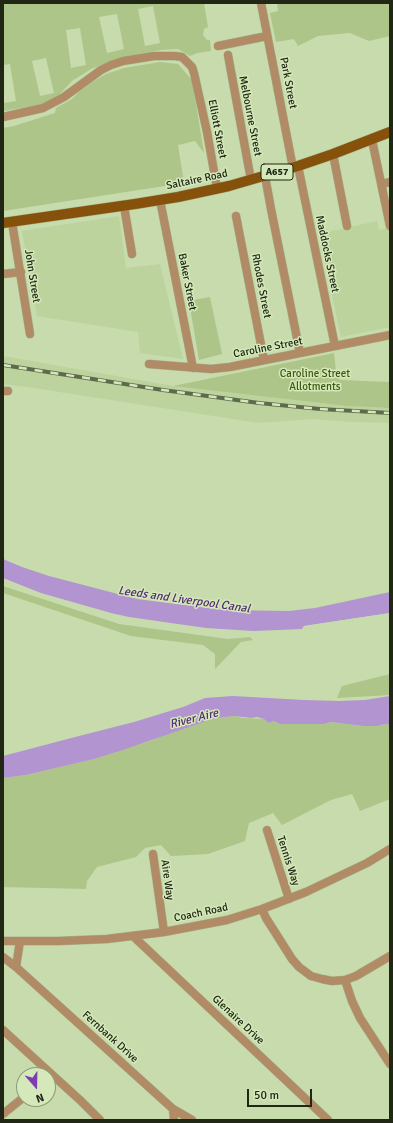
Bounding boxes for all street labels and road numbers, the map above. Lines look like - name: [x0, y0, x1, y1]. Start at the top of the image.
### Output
- street label: Park Street: [277, 56, 299, 110]
- street label: Melbourne Street: [236, 75, 264, 157]
- street label: Elliott Street: [205, 98, 229, 160]
- road number: A657: [261, 164, 293, 180]
- street label: Saltaire Road: [165, 167, 229, 193]
- street label: Maddocks Street: [312, 214, 342, 294]
- street label: John Street: [21, 248, 43, 304]
- street label: Baker Street: [175, 252, 199, 312]
- street label: Rhodes Street: [248, 253, 274, 319]
- street label: Caroline Street: [232, 335, 304, 361]
- street label: Tennis Way: [274, 834, 302, 888]
- street label: Aire Way: [158, 859, 176, 901]
- street label: Coach Road: [173, 901, 229, 925]
- street label: Glenaire Drive: [209, 992, 267, 1048]
- street label: Fernbank Drive: [79, 1008, 141, 1066]

